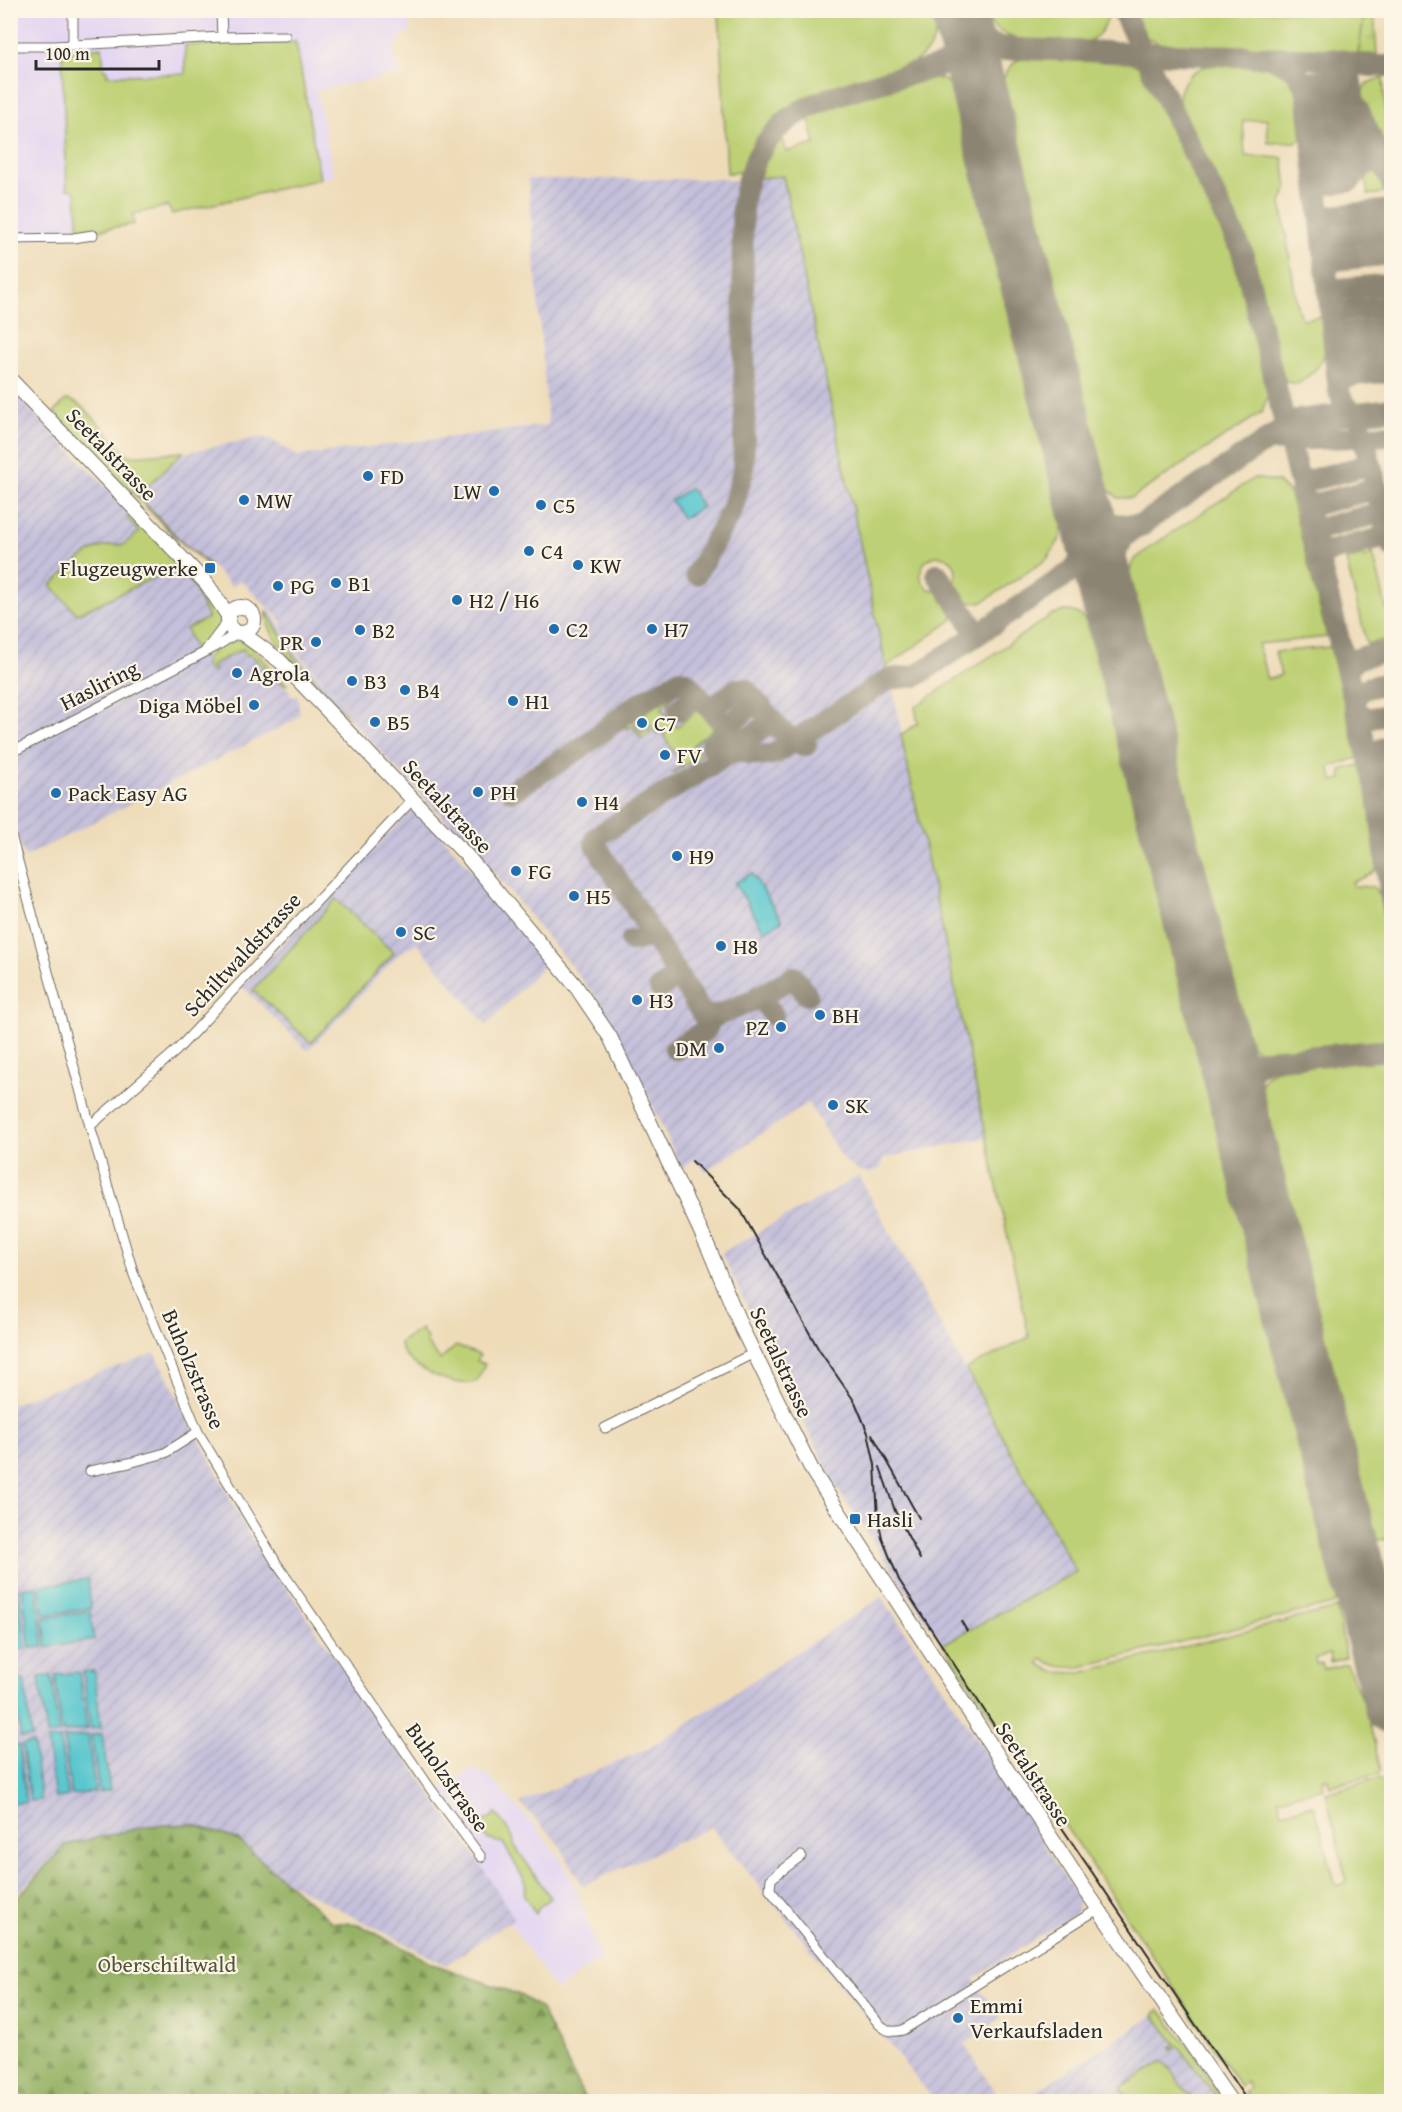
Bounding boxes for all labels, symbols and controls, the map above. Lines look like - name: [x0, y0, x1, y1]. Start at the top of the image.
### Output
- scale bar: [36, 33, 159, 71]
- text: 100 m: [45, 40, 90, 67]
- street label: Seetalstrasse: [59, 400, 165, 508]
- place label: FD: [380, 460, 404, 492]
- marker: FD: [361, 469, 375, 483]
- place label: LW: [453, 475, 482, 507]
- place label: MW: [256, 484, 293, 516]
- marker: LW: [487, 484, 501, 498]
- place label: C5: [553, 489, 576, 521]
- marker: MW: [237, 493, 251, 507]
- marker: C5: [534, 498, 548, 512]
- place label: C4: [541, 535, 564, 567]
- marker: C4: [522, 544, 536, 558]
- place label: KW: [590, 549, 622, 581]
- place label: Flugzeugwerke: [60, 552, 198, 584]
- marker: KW: [571, 558, 585, 572]
- marker: Flugzeugwerke: [203, 561, 217, 575]
- place label: B1: [348, 567, 371, 599]
- place label: PG: [290, 570, 315, 602]
- marker: B1: [329, 576, 343, 590]
- marker: PG: [271, 579, 285, 593]
- place label: H2 / H6: [469, 584, 539, 616]
- marker: H2 / H6: [450, 593, 464, 607]
- place label: C2: [566, 613, 589, 645]
- place label: H7: [664, 613, 689, 645]
- place label: B2: [372, 614, 395, 646]
- marker: C2: [547, 622, 561, 636]
- marker: H7: [645, 622, 659, 636]
- marker: B2: [353, 623, 367, 637]
- place label: PR: [280, 626, 304, 658]
- marker: PR: [309, 635, 323, 649]
- street label: Hasliring: [54, 652, 144, 718]
- place label: Agrola: [249, 657, 310, 689]
- place label: B3: [364, 665, 387, 697]
- marker: Agrola: [230, 666, 244, 680]
- marker: B3: [345, 674, 359, 688]
- place label: B4: [417, 674, 440, 706]
- marker: B4: [398, 683, 412, 697]
- place label: H1: [525, 685, 550, 717]
- place label: Diga Möbel: [139, 689, 242, 721]
- marker: H1: [506, 694, 520, 708]
- marker: Diga Möbel: [247, 698, 261, 712]
- place label: B5: [387, 706, 410, 738]
- place label: C7: [654, 707, 677, 739]
- marker: B5: [368, 715, 382, 729]
- marker: C7: [635, 716, 649, 730]
- place label: FV: [677, 739, 702, 771]
- marker: FV: [658, 748, 672, 762]
- street label: Seetalstrasse: [396, 751, 500, 861]
- place label: PH: [490, 776, 516, 808]
- place label: Pack Easy AG: [68, 777, 188, 809]
- marker: PH: [471, 785, 485, 799]
- marker: Pack Easy AG: [49, 786, 63, 800]
- place label: H4: [594, 786, 619, 818]
- marker: H4: [575, 795, 589, 809]
- place label: H9: [689, 840, 714, 872]
- marker: H9: [670, 849, 684, 863]
- place label: FG: [528, 855, 552, 887]
- marker: FG: [509, 864, 523, 878]
- place label: H5: [586, 880, 611, 912]
- street label: Schiltwaldstrasse: [176, 885, 308, 1023]
- marker: H5: [567, 889, 581, 903]
- place label: SC: [413, 916, 436, 948]
- marker: SC: [394, 925, 408, 939]
- place label: H8: [733, 930, 758, 962]
- marker: H8: [714, 939, 728, 953]
- place label: H3: [649, 984, 674, 1016]
- marker: H3: [630, 993, 644, 1007]
- place label: BH: [832, 999, 859, 1031]
- marker: BH: [813, 1008, 827, 1022]
- place label: PZ: [746, 1011, 769, 1043]
- marker: PZ: [774, 1020, 788, 1034]
- place label: DM: [676, 1032, 707, 1064]
- marker: DM: [712, 1041, 726, 1055]
- place label: SK: [845, 1089, 869, 1121]
- marker: SK: [826, 1098, 840, 1112]
- street label: Seetalstrasse: [742, 1301, 822, 1423]
- street label: Buholzstrasse: [154, 1304, 234, 1434]
- place label: Hasli: [867, 1503, 913, 1535]
- marker: Hasli: [848, 1512, 862, 1526]
- street label: Seetalstrasse: [988, 1715, 1080, 1833]
- street label: Buholzstrasse: [398, 1716, 498, 1838]
- park label: Oberschiltwald: [98, 1948, 236, 1980]
- place label: Emmi Verkaufsladen: [970, 1989, 1103, 2046]
- marker: Emmi Verkaufsladen: [951, 2011, 965, 2025]

